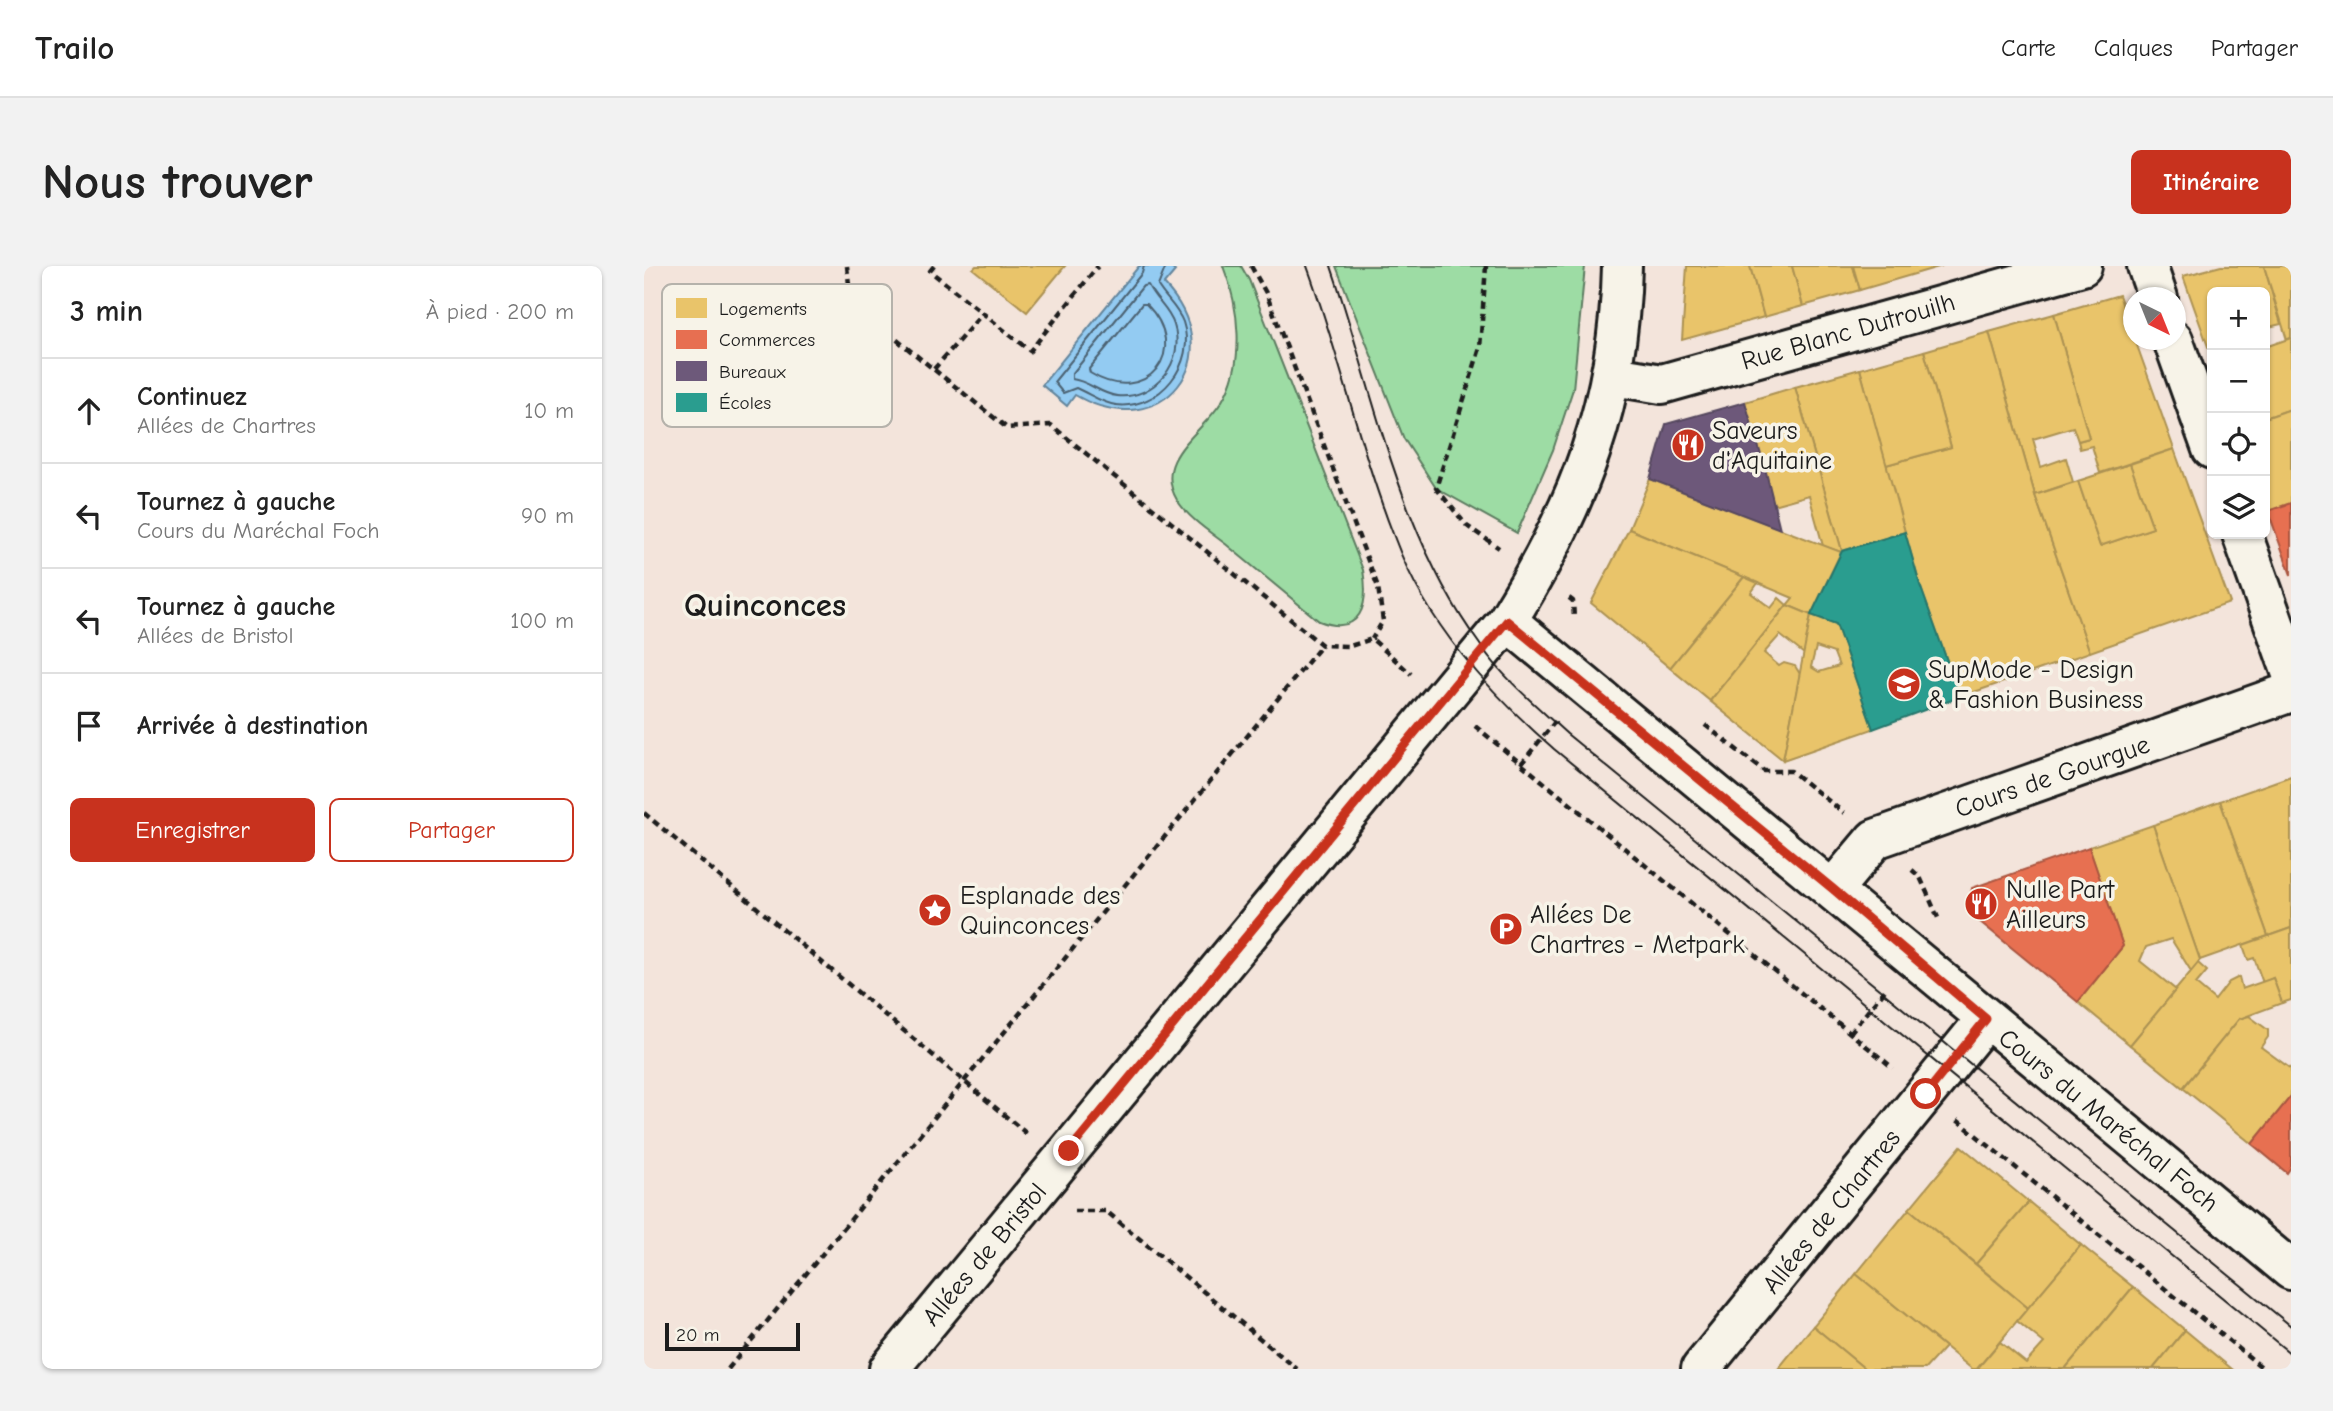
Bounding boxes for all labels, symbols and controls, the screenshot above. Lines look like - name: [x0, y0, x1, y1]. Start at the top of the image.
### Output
- text: Trailo: [35, 29, 114, 67]
- text: Carte: [2001, 34, 2056, 62]
- text: Calques: [2094, 34, 2173, 62]
- text: Partager: [2211, 34, 2298, 62]
- button: Itinéraire: [2131, 150, 2291, 214]
- text: Nous trouver: [42, 154, 313, 210]
- legend: [662, 284, 892, 427]
- street label: Rue Blanc Dutrouilh: [1738, 287, 1959, 377]
- north arrow: [2123, 287, 2186, 350]
- map controls: [2207, 287, 2270, 539]
- button: +: [2207, 287, 2270, 350]
- text: 3 min: [70, 294, 143, 329]
- text: À pied · 200 m: [426, 298, 574, 325]
- text: Logements: [719, 298, 807, 320]
- text: Commerces: [719, 329, 815, 351]
- button: −: [2207, 350, 2270, 413]
- text: Bureaux: [719, 361, 787, 383]
- text: Continuez: [137, 382, 247, 412]
- icon: ahead: [70, 392, 108, 430]
- text: Écoles: [719, 392, 771, 414]
- text: 10 m: [524, 397, 574, 424]
- text: Allées de Chartres: [137, 412, 316, 439]
- button: locate: [2207, 413, 2270, 476]
- place label: Saveurs d'Aquitaine: [1712, 416, 1832, 476]
- restaurant icon: Saveurs d'Aquitaine: [1669, 426, 1707, 464]
- button: layers: [2207, 476, 2270, 539]
- text: Tournez à gauche: [137, 487, 335, 517]
- icon: left: [70, 497, 108, 535]
- text: 90 m: [521, 502, 574, 529]
- text: Cours du Maréchal Foch: [137, 517, 380, 544]
- district label: Quinconces: [684, 586, 846, 624]
- text: Tournez à gauche: [137, 592, 335, 622]
- icon: left: [70, 602, 108, 640]
- text: 100 m: [510, 607, 574, 634]
- text: Allées de Bristol: [137, 622, 293, 649]
- place label: SupMode - Design & Fashion Business: [1928, 655, 2143, 715]
- school or university icon: SupMode - Design & Fashion Business: [1885, 665, 1923, 703]
- icon: arrive: [70, 707, 108, 745]
- text: Arrivée à destination: [137, 711, 368, 741]
- street label: Cours de Gourgue: [1951, 730, 2153, 824]
- button: Enregistrer: [70, 798, 315, 862]
- button: Partager: [329, 798, 574, 862]
- place label: Nulle Part Ailleurs: [2006, 875, 2116, 935]
- place label: Esplanade des Quinconces: [960, 881, 1120, 941]
- restaurant icon: Nulle Part Ailleurs: [1962, 885, 2000, 923]
- place icon: Esplanade des Quinconces: [916, 891, 954, 929]
- place label: Allées De Chartres - Metpark: [1530, 900, 1745, 960]
- parking icon: Allées De Chartres - Metpark: [1487, 910, 1525, 948]
- street label: Cours du Maréchal Foch: [1992, 1023, 2224, 1219]
- route start: [1910, 1078, 1941, 1109]
- street label: Allées de Chartres: [1756, 1124, 1907, 1300]
- route end: [1053, 1135, 1084, 1166]
- street label: Allées de Bristol: [916, 1177, 1053, 1332]
- scale bar: [665, 1320, 800, 1352]
- text: 20 m: [676, 1324, 720, 1346]

